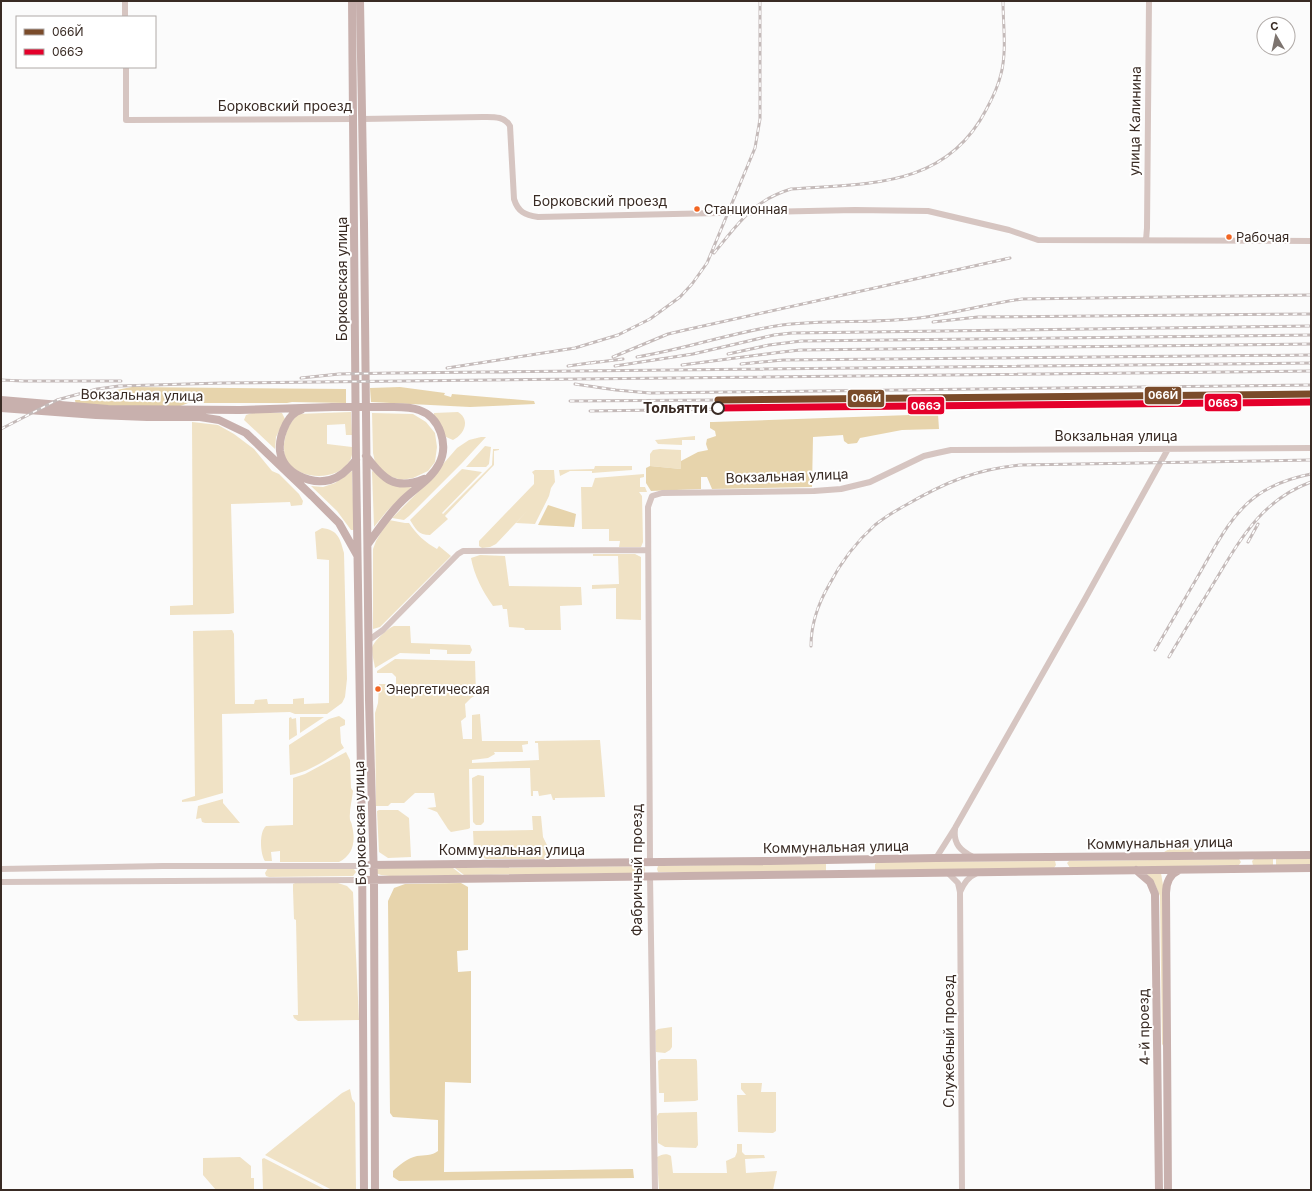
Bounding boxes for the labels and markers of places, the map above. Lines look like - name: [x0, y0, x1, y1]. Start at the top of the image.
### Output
- place label: Станционная: [704, 201, 788, 217]
- marker: Станционная: [692, 204, 702, 214]
- place label: Рабочая: [1236, 229, 1289, 245]
- marker: Рабочая: [1224, 232, 1234, 242]
- place label: Тольятти: [643, 399, 708, 416]
- marker: Тольятти: [711, 401, 725, 415]
- place label: Энергетическая: [386, 681, 490, 697]
- marker: Энергетическая: [373, 684, 383, 694]

